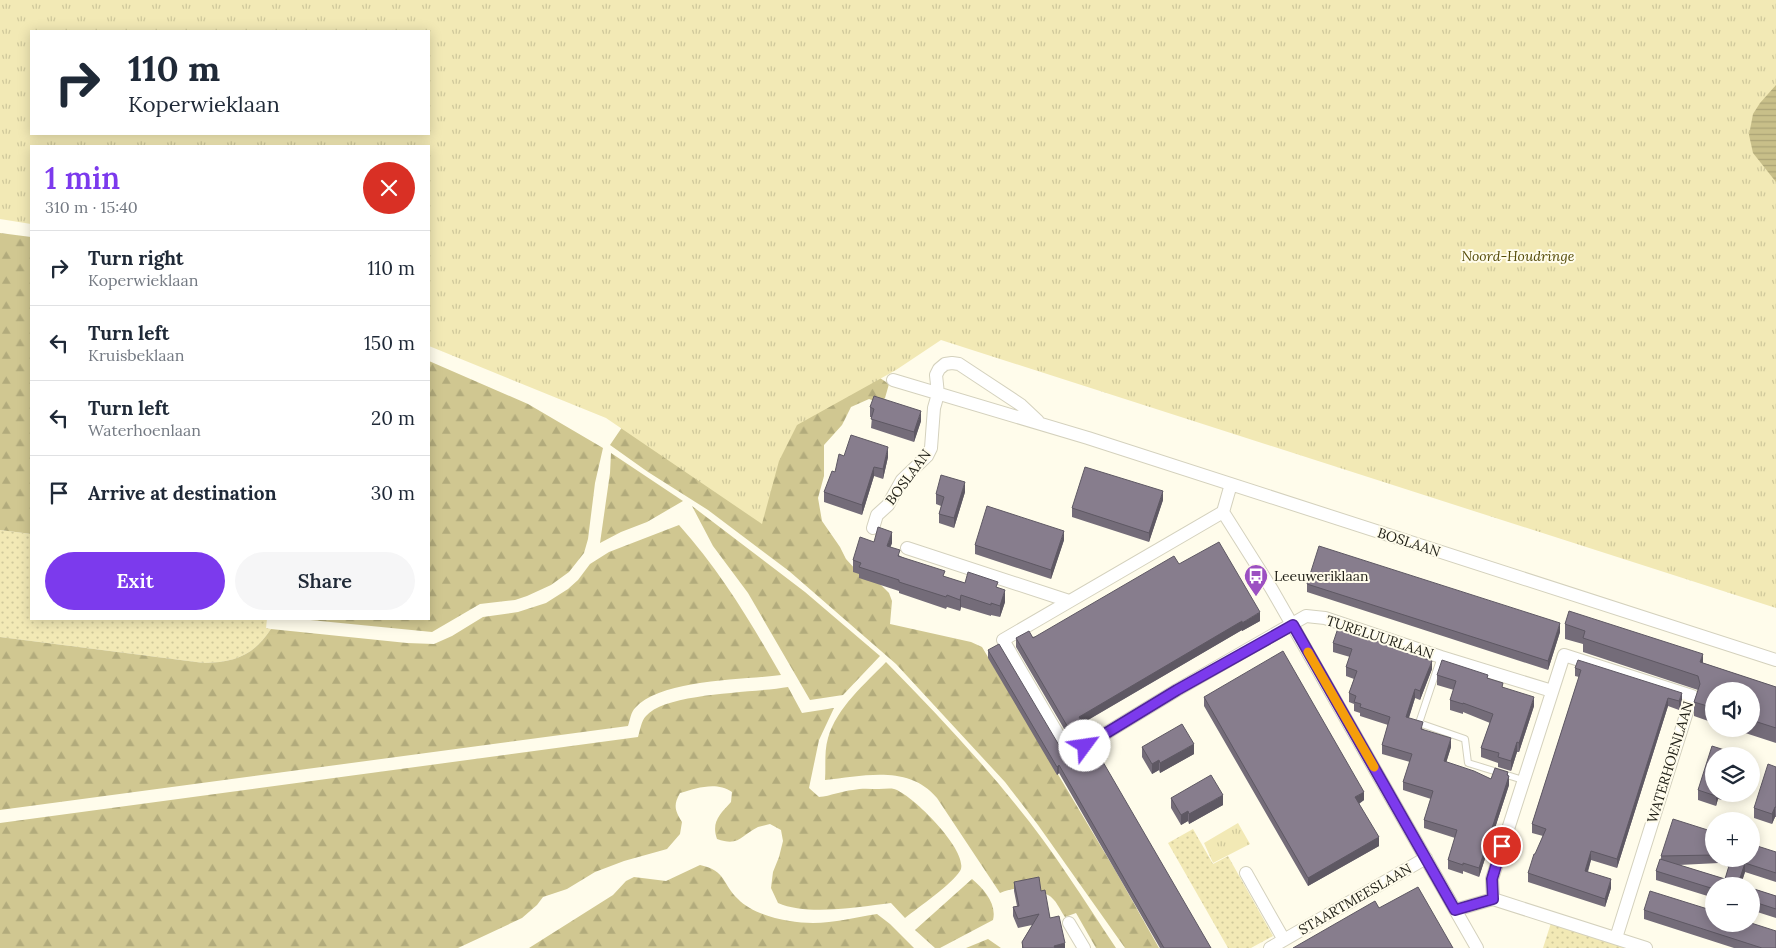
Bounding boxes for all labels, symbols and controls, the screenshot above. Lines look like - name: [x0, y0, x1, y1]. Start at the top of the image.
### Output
- text: 110 m: [128, 46, 220, 91]
- icon: right: [45, 50, 110, 115]
- text: Koperwieklaan: [128, 90, 280, 118]
- text: 1 min: [45, 159, 120, 197]
- button: close: [363, 162, 415, 214]
- text: 310 m · 15:40: [45, 197, 138, 217]
- text: Turn right: [88, 246, 184, 270]
- park label: Noord-Houdringe: [1462, 247, 1575, 265]
- icon: right: [45, 254, 73, 282]
- text: 110 m: [367, 256, 415, 280]
- text: Koperwieklaan: [88, 270, 198, 290]
- text: Turn left: [88, 321, 169, 345]
- icon: left: [45, 329, 73, 357]
- text: 150 m: [364, 331, 415, 355]
- text: Kruisbeklaan: [88, 345, 184, 365]
- text: Turn left: [88, 396, 169, 420]
- icon: left: [45, 404, 73, 432]
- text: 20 m: [371, 406, 415, 430]
- text: Waterhoenlaan: [88, 420, 201, 440]
- street label: BOSLAAN: [881, 445, 935, 508]
- icon: arrive: [45, 479, 73, 507]
- text: Arrive at destination: [88, 481, 277, 505]
- text: 30 m: [371, 481, 415, 505]
- street label: BOSLAAN: [1375, 523, 1443, 561]
- button: Exit: [45, 552, 225, 610]
- button: Share: [235, 552, 415, 610]
- bus stop icon: Leeuweriklaan: [1243, 563, 1269, 597]
- place label: Leeuweriklaan: [1274, 567, 1369, 585]
- street label: TURELUURLAAN: [1324, 611, 1436, 663]
- map controls: [1705, 682, 1760, 932]
- button: sound: [1705, 682, 1760, 737]
- street label: WATERHOENLAAN: [1643, 699, 1697, 825]
- position arrow: [1058, 719, 1110, 771]
- button: layers: [1705, 747, 1760, 802]
- button: +: [1705, 812, 1760, 867]
- pin: [1481, 825, 1523, 867]
- icon: arrive: [1488, 832, 1516, 860]
- street label: STAARTMEESLAAN: [1295, 859, 1415, 939]
- button: −: [1705, 877, 1760, 932]

